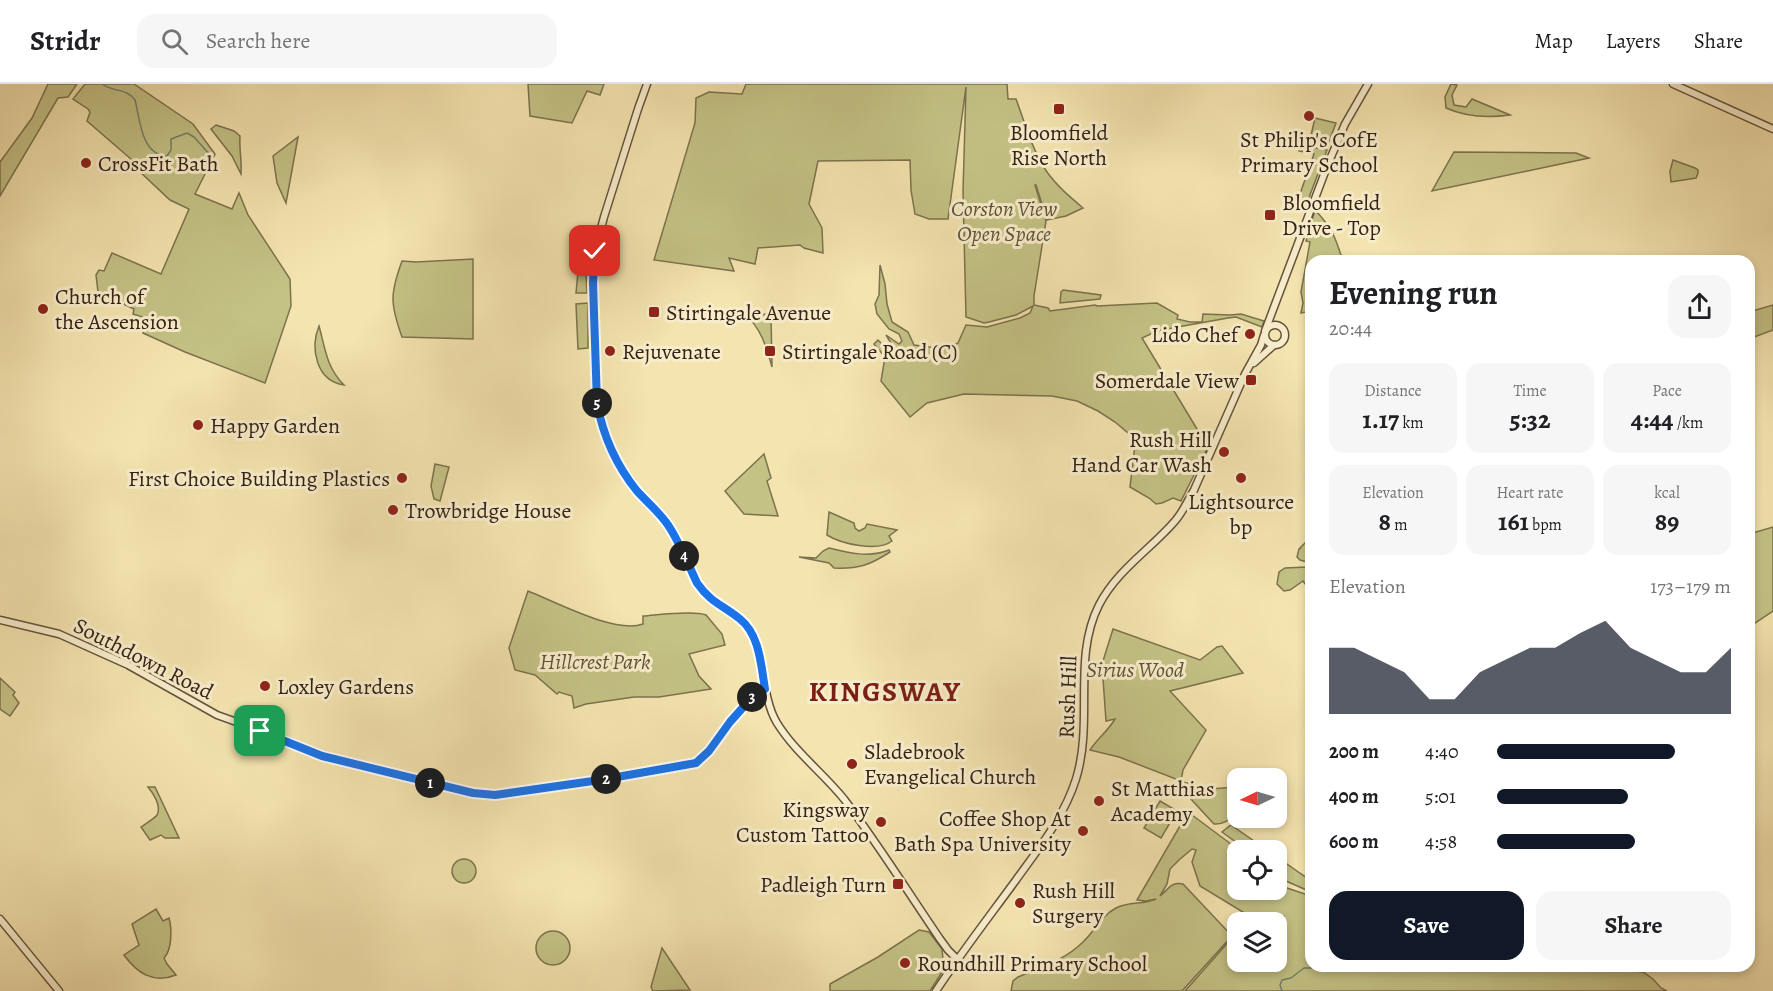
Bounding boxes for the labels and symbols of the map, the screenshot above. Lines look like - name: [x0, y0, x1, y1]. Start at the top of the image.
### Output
- marker: Bloomfield Rise North: [1052, 102, 1066, 116]
- marker: St Philip's CofE Primary School: [1302, 109, 1316, 123]
- place label: Bloomfield Rise North: [1010, 118, 1109, 173]
- place label: St Philip's CofE Primary School: [1240, 125, 1378, 180]
- place label: CrossFit Bath: [98, 149, 219, 179]
- marker: CrossFit Bath: [79, 156, 93, 170]
- place label: Bloomfield Drive - Top: [1282, 188, 1381, 243]
- park label: Corston View Open Space: [951, 194, 1057, 249]
- marker: Bloomfield Drive - Top: [1263, 208, 1277, 222]
- pin: [569, 225, 620, 276]
- place label: Church of the Ascension: [55, 282, 179, 337]
- place label: Stirtingale Avenue: [666, 298, 831, 328]
- marker: Church of the Ascension: [36, 302, 50, 316]
- marker: Stirtingale Avenue: [647, 305, 661, 319]
- place label: Lido Chef: [1151, 320, 1241, 350]
- marker: Lido Chef: [1243, 327, 1257, 341]
- place label: Rejuvenate: [622, 337, 721, 367]
- place label: Stirtingale Road (C): [782, 337, 958, 367]
- marker: Rejuvenate: [603, 344, 617, 358]
- marker: Stirtingale Road (C): [763, 344, 777, 358]
- place label: Somerdale View: [1095, 366, 1239, 396]
- marker: Somerdale View: [1244, 373, 1258, 387]
- pin: 5: [582, 388, 612, 418]
- place label: Happy Garden: [210, 411, 340, 441]
- marker: Happy Garden: [191, 418, 205, 432]
- place label: Rush Hill Hand Car Wash: [1071, 425, 1212, 480]
- marker: Rush Hill Hand Car Wash: [1217, 445, 1231, 459]
- place label: First Choice Building Plastics: [128, 464, 390, 494]
- marker: First Choice Building Plastics: [395, 471, 409, 485]
- marker: Lightsource bp: [1234, 471, 1248, 485]
- place label: Lightsource bp: [1188, 487, 1294, 542]
- place label: Trowbridge House: [405, 496, 571, 526]
- marker: Trowbridge House: [386, 503, 400, 517]
- pin: 4: [669, 541, 699, 571]
- street label: Southdown Road: [68, 611, 219, 707]
- park label: Hillcrest Park: [540, 647, 651, 677]
- street label: Rush Hill: [1052, 655, 1084, 739]
- park label: Sirius Wood: [1086, 655, 1184, 685]
- place label: Loxley Gardens: [277, 672, 414, 702]
- district label: KINGSWAY: [809, 673, 961, 711]
- marker: Loxley Gardens: [258, 679, 272, 693]
- pin: 3: [737, 682, 767, 712]
- pin: [234, 705, 285, 756]
- place label: Sladebrook Evangelical Church: [864, 737, 1037, 792]
- marker: Sladebrook Evangelical Church: [845, 757, 859, 771]
- pin: 2: [591, 764, 621, 794]
- pin: 1: [415, 768, 445, 798]
- north arrow: [1227, 768, 1287, 828]
- place label: St Matthias Academy: [1110, 774, 1215, 829]
- marker: St Matthias Academy: [1092, 794, 1106, 808]
- place label: Kingsway Custom Tattoo: [736, 795, 869, 850]
- place label: Coffee Shop At Bath Spa University: [894, 804, 1071, 859]
- marker: Kingsway Custom Tattoo: [874, 815, 888, 829]
- marker: Coffee Shop At Bath Spa University: [1076, 824, 1090, 838]
- place label: Padleigh Turn: [760, 870, 886, 900]
- place label: Rush Hill Surgery: [1032, 876, 1115, 931]
- marker: Padleigh Turn: [891, 877, 905, 891]
- marker: Rush Hill Surgery: [1013, 896, 1027, 910]
- place label: Roundhill Primary School: [917, 949, 1147, 979]
- marker: Roundhill Primary School: [898, 956, 912, 970]

